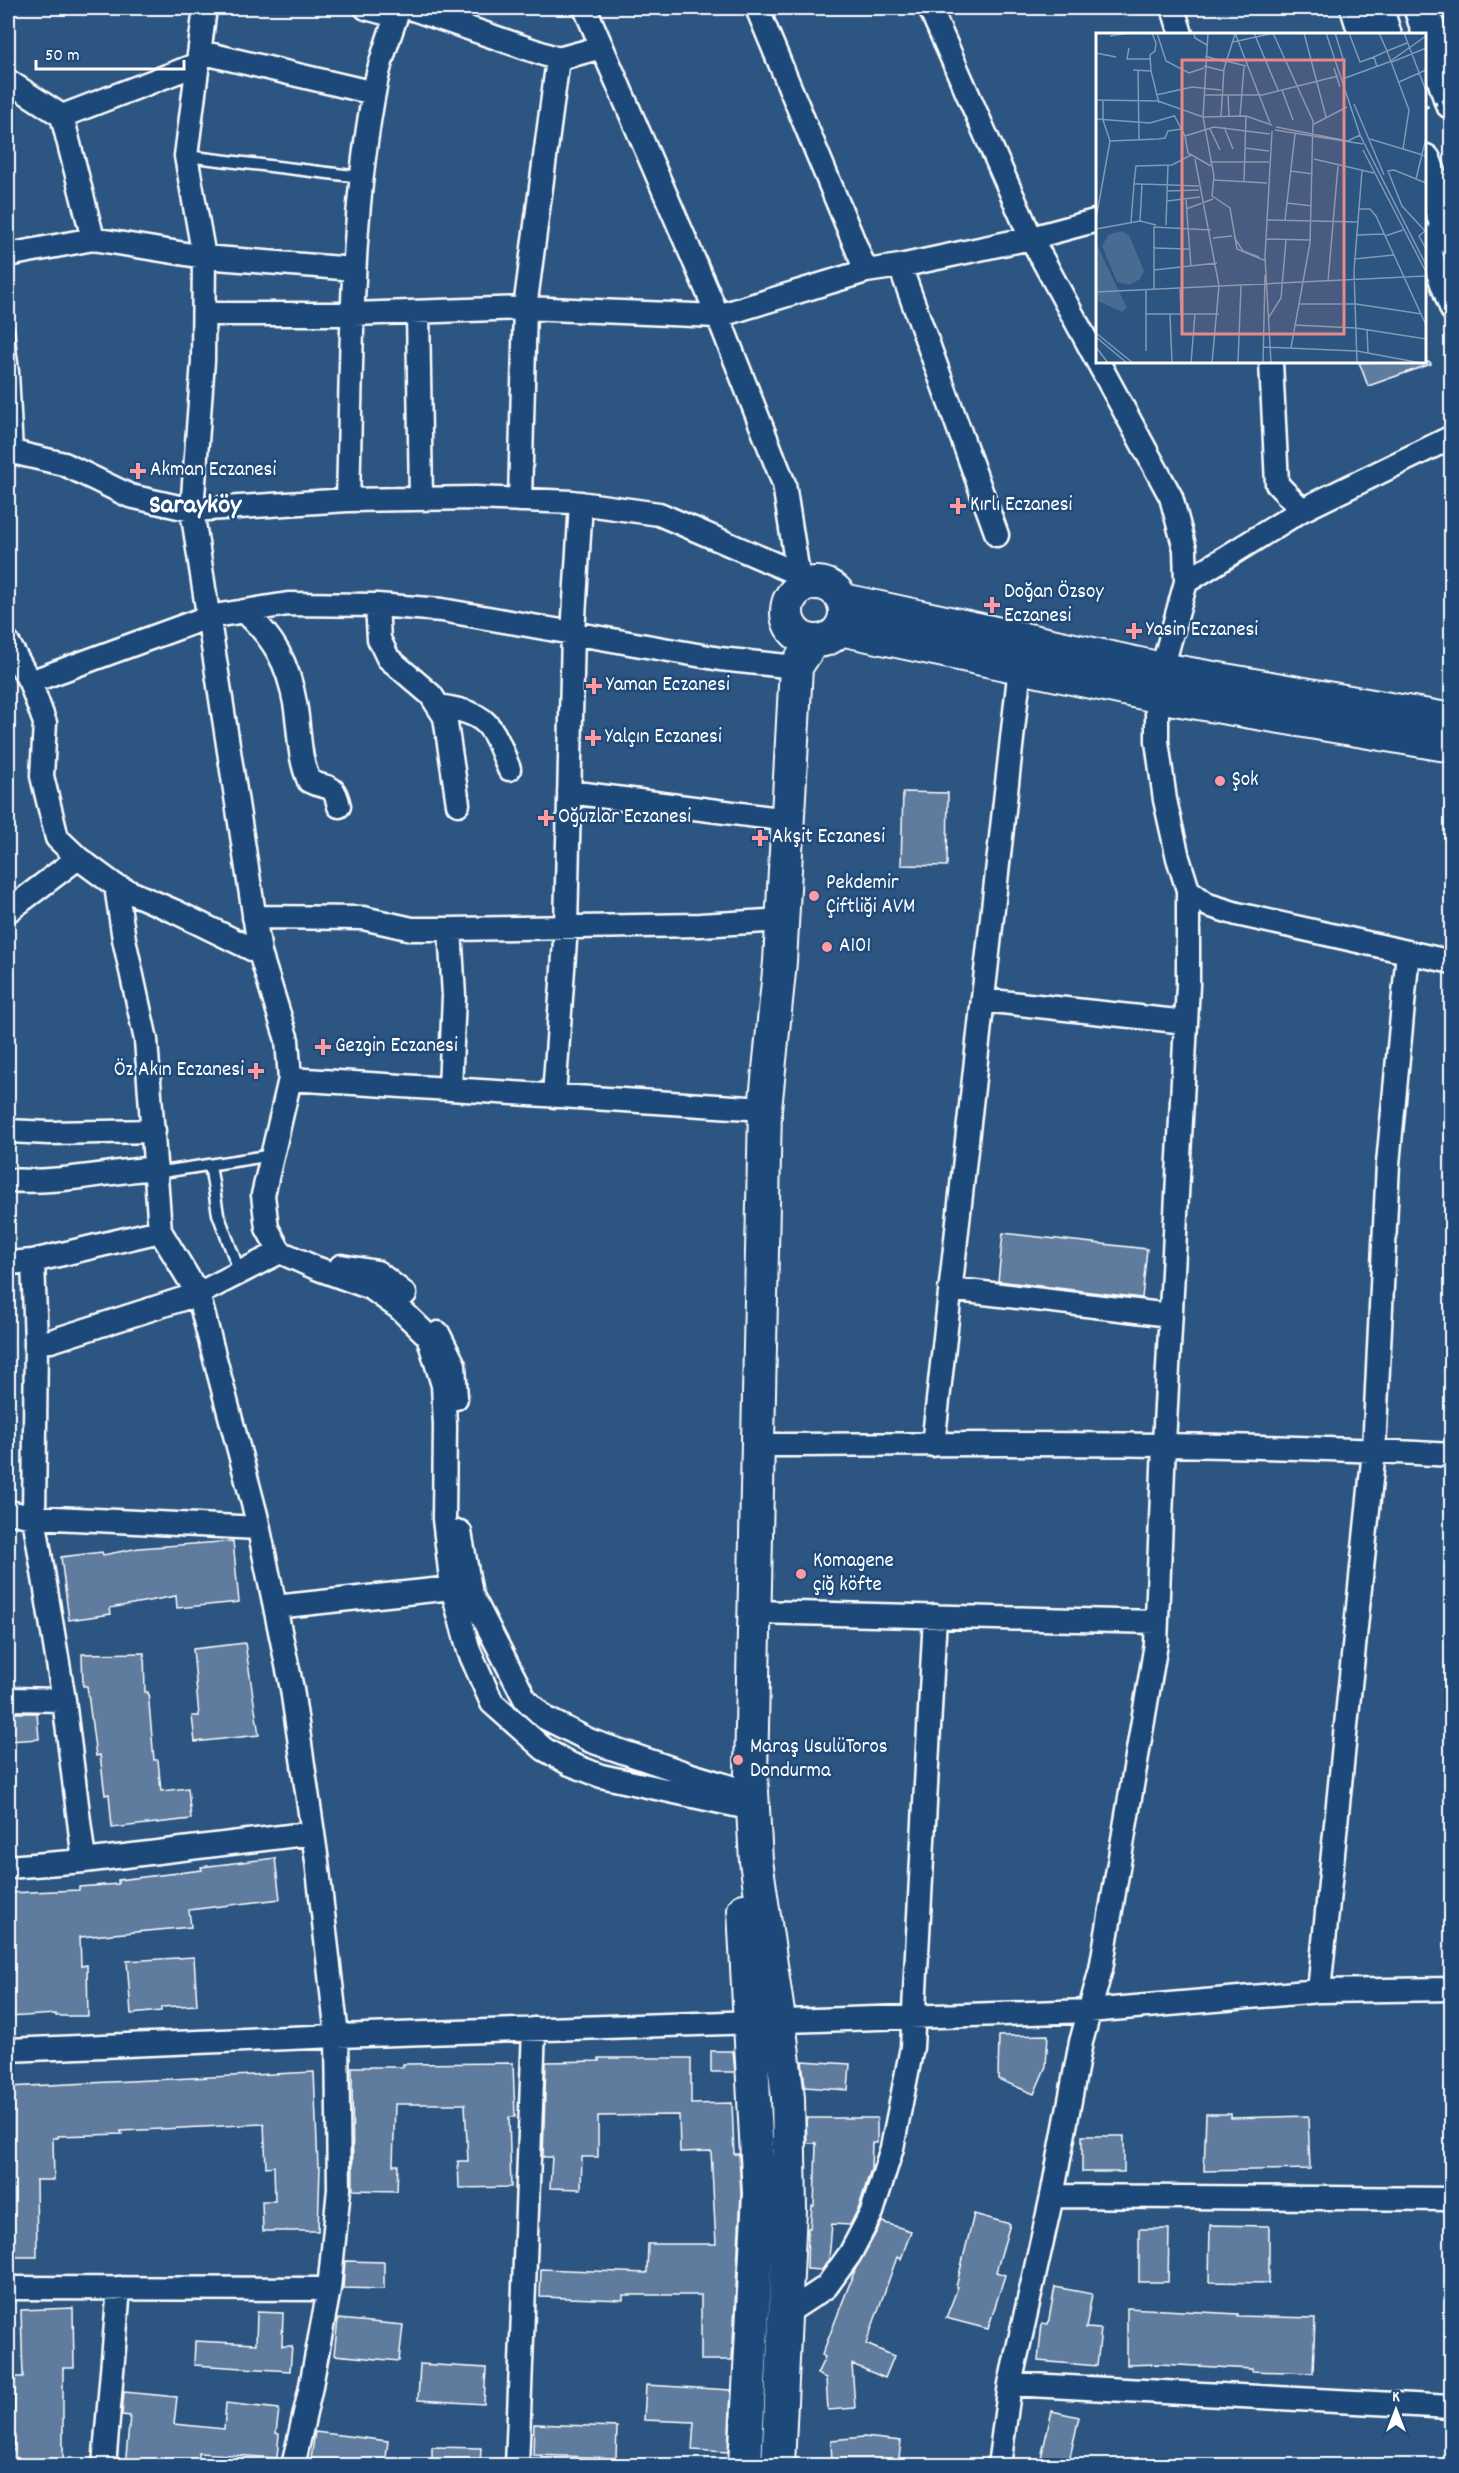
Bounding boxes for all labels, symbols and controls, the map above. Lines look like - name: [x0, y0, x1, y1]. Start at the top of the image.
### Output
- scale bar: [36, 33, 184, 71]
- inset map: [1096, 33, 1426, 363]
- text: 50 m: [45, 44, 80, 69]
- place label: Akman Eczanesi: [150, 456, 276, 486]
- marker: Akman Eczanesi: [131, 464, 145, 478]
- district label: Sarayköy: [149, 487, 242, 526]
- place label: Kırlı Eczanesi: [970, 491, 1073, 521]
- marker: Kırlı Eczanesi: [951, 499, 965, 513]
- place label: Doğan Özsoy Eczanesi: [1004, 578, 1104, 632]
- marker: Doğan Özsoy Eczanesi: [985, 598, 999, 612]
- place label: Yasin Eczanesi: [1146, 616, 1258, 646]
- marker: Yasin Eczanesi: [1127, 624, 1141, 638]
- place label: Yaman Eczanesi: [606, 671, 730, 701]
- marker: Yaman Eczanesi: [587, 679, 601, 693]
- place label: Yalçın Eczanesi: [605, 723, 722, 753]
- marker: Yalçın Eczanesi: [586, 731, 600, 745]
- place label: Şok: [1232, 766, 1259, 796]
- marker: Şok: [1213, 774, 1227, 788]
- place label: Oğuzlar Eczanesi: [558, 803, 691, 833]
- marker: Oğuzlar Eczanesi: [539, 811, 553, 825]
- place label: Akşit Eczanesi: [772, 823, 885, 853]
- marker: Akşit Eczanesi: [753, 831, 767, 845]
- place label: Pekdemir Çiftliği AVM: [826, 869, 915, 923]
- marker: Pekdemir Çiftliği AVM: [807, 889, 821, 903]
- place label: A101: [839, 932, 871, 962]
- marker: A101: [820, 940, 834, 954]
- place label: Gezgin Eczanesi: [335, 1032, 458, 1062]
- marker: Gezgin Eczanesi: [316, 1040, 330, 1054]
- place label: Öz Akın Eczanesi: [114, 1056, 244, 1086]
- marker: Öz Akın Eczanesi: [249, 1064, 263, 1078]
- place label: Komagene çiğ köfte: [813, 1547, 894, 1601]
- marker: Komagene çiğ köfte: [794, 1567, 808, 1581]
- place label: Maraş UsulüToros Dondurma: [750, 1733, 888, 1787]
- marker: Maraş UsulüToros Dondurma: [731, 1753, 745, 1767]
- north arrow: [1366, 2380, 1426, 2440]
- text: K: [1392, 2386, 1400, 2409]

